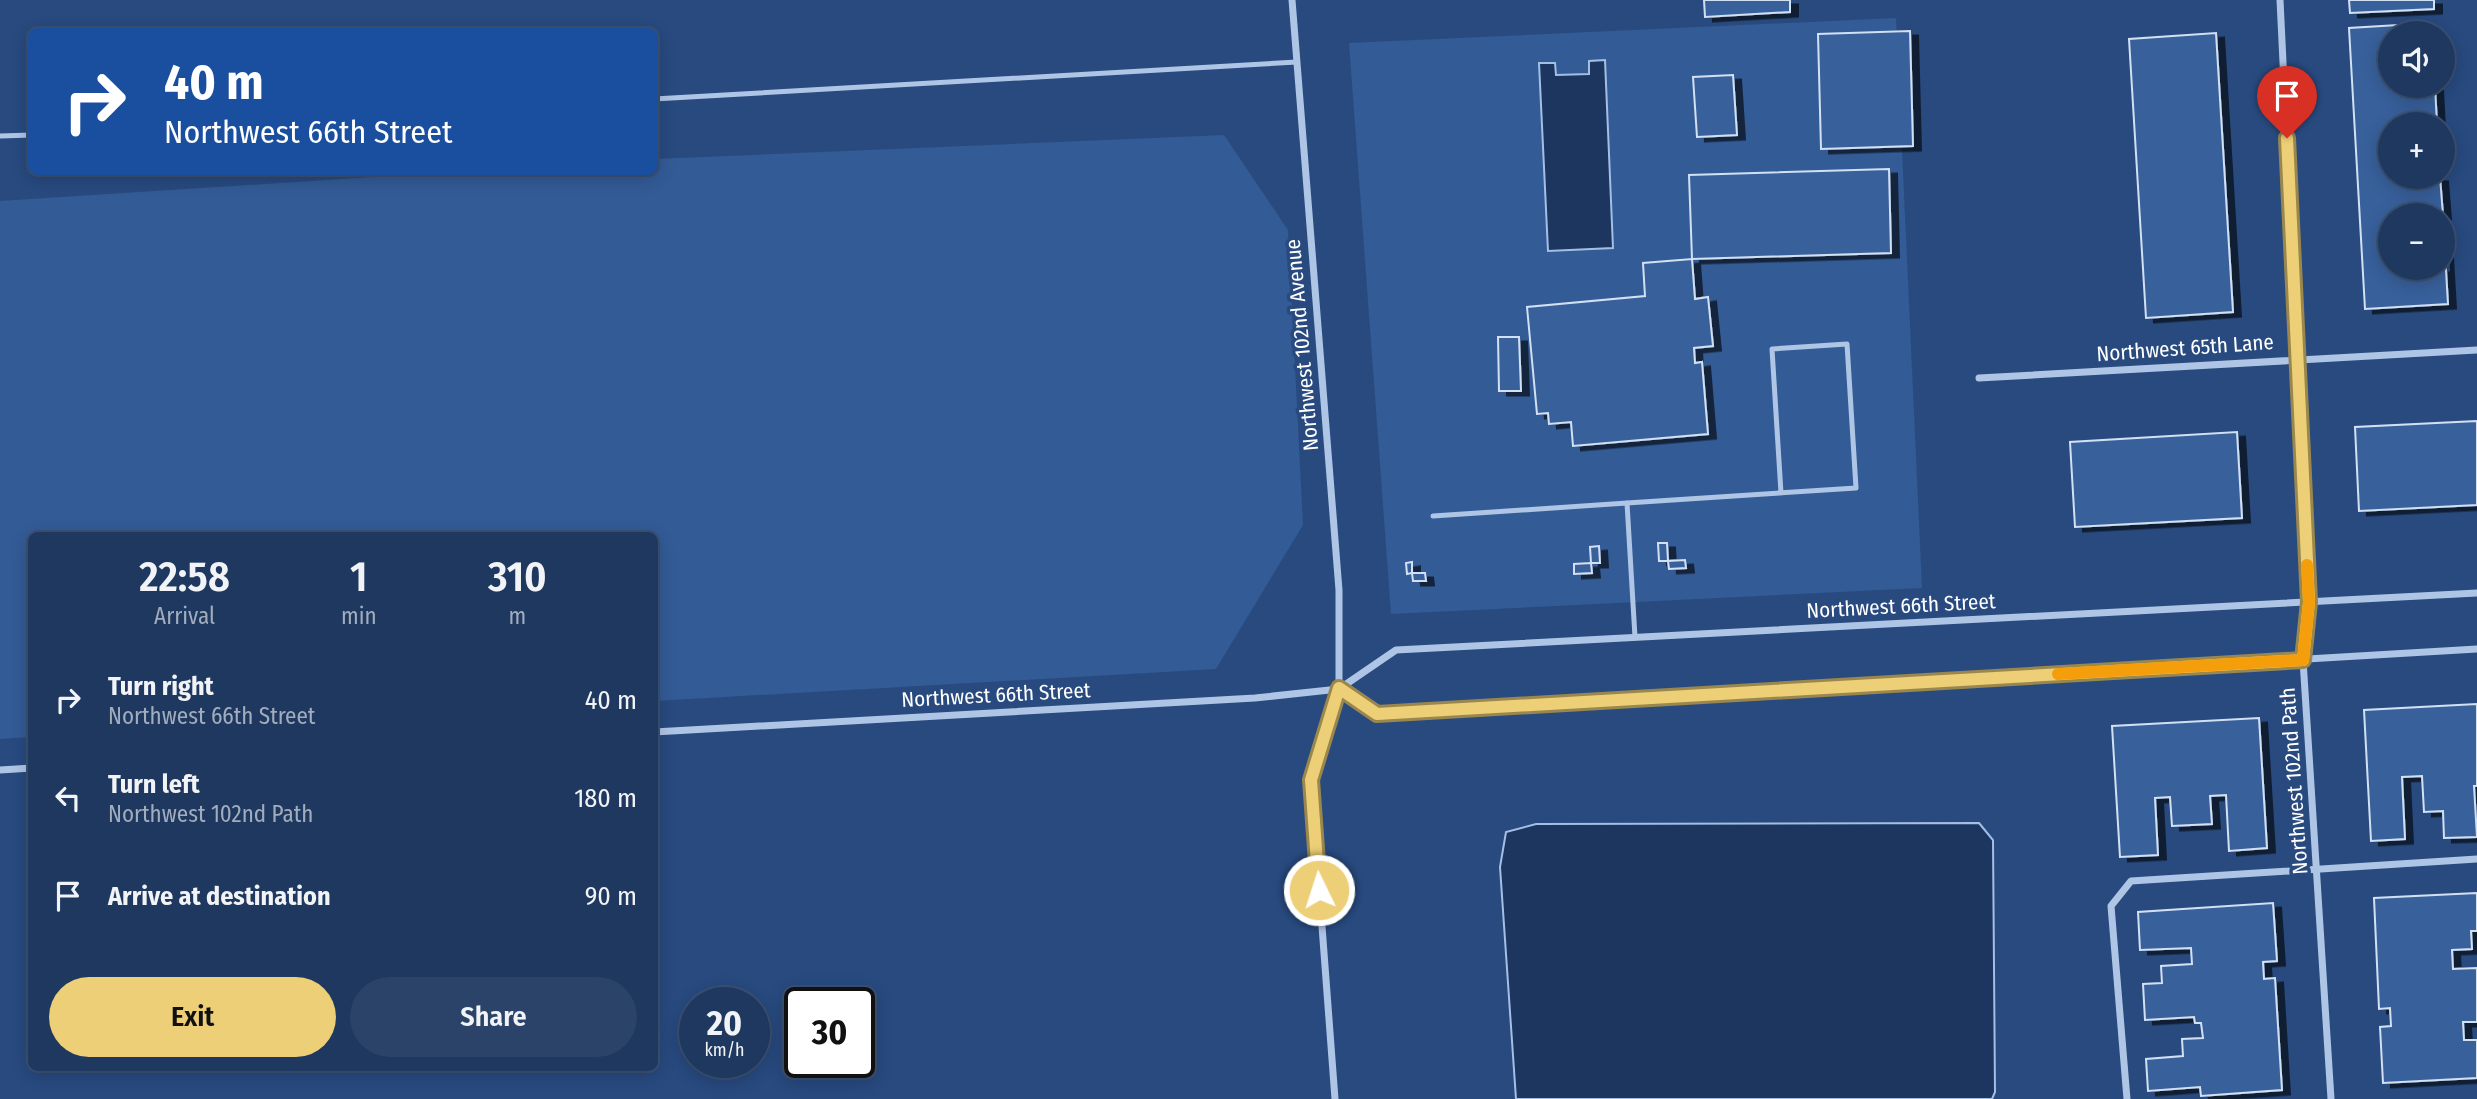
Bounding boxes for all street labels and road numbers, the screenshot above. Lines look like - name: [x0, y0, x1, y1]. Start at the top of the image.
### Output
- street label: Northwest 102nd Avenue: [1280, 238, 1324, 452]
- street label: Northwest 65th Lane: [2096, 329, 2274, 367]
- street label: Northwest 66th Street: [1806, 588, 1996, 624]
- street label: Northwest 66th Street: [901, 677, 1091, 713]
- street label: Northwest 102nd Path: [2274, 687, 2314, 875]

